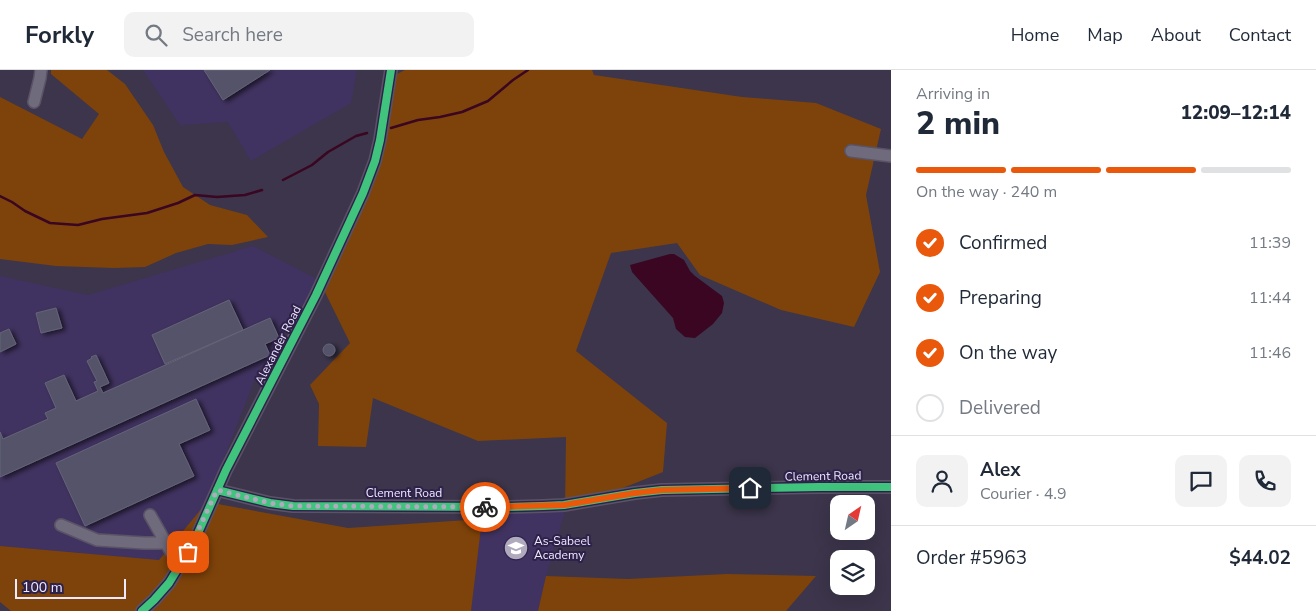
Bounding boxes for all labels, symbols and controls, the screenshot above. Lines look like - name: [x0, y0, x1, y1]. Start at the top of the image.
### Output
- search box: [124, 12, 474, 57]
- text: Forkly: [25, 19, 94, 51]
- icon: search: [142, 21, 170, 49]
- text: Search here: [182, 22, 283, 48]
- text: Home: [1011, 23, 1059, 47]
- text: Map: [1087, 23, 1123, 47]
- text: About: [1151, 23, 1201, 47]
- text: Contact: [1229, 23, 1291, 47]
- text: Arriving in: [916, 83, 990, 105]
- text: 12:09–12:14: [1180, 100, 1291, 126]
- text: 2 min: [916, 102, 1000, 145]
- text: On the way · 240 m: [916, 181, 1057, 203]
- icon: check: [916, 229, 944, 257]
- text: Confirmed: [959, 230, 1047, 256]
- text: 11:39: [1249, 232, 1291, 254]
- icon: check: [916, 284, 944, 312]
- text: Preparing: [959, 285, 1042, 311]
- text: 11:44: [1249, 287, 1291, 309]
- street label: Alexander Road: [251, 303, 305, 387]
- icon: check: [916, 339, 944, 367]
- text: On the way: [959, 340, 1057, 366]
- text: 11:46: [1249, 342, 1291, 364]
- text: Delivered: [959, 395, 1041, 421]
- button: person: [916, 455, 968, 507]
- button: chat: [1175, 455, 1227, 507]
- button: phone: [1239, 455, 1291, 507]
- text: Alex: [980, 457, 1021, 483]
- pin: [729, 467, 771, 509]
- street label: Clement Road: [785, 467, 861, 485]
- icon: home: [736, 474, 764, 502]
- courier: [460, 482, 510, 532]
- text: Courier · 4.9: [980, 483, 1066, 505]
- street label: Clement Road: [366, 485, 442, 501]
- icon: bike: [471, 493, 499, 521]
- north arrow: [830, 495, 875, 540]
- map controls: [830, 495, 875, 595]
- pin: [167, 531, 209, 573]
- place label: As-Sabeel Academy: [534, 533, 591, 563]
- school or university icon: As-Sabeel Academy: [503, 535, 529, 561]
- icon: bag: [174, 538, 202, 566]
- text: Order #5963: [916, 545, 1027, 571]
- text: $44.02: [1229, 545, 1291, 571]
- button: layers: [830, 550, 875, 595]
- scale bar: [15, 576, 126, 599]
- text: 100 m: [22, 578, 63, 597]

